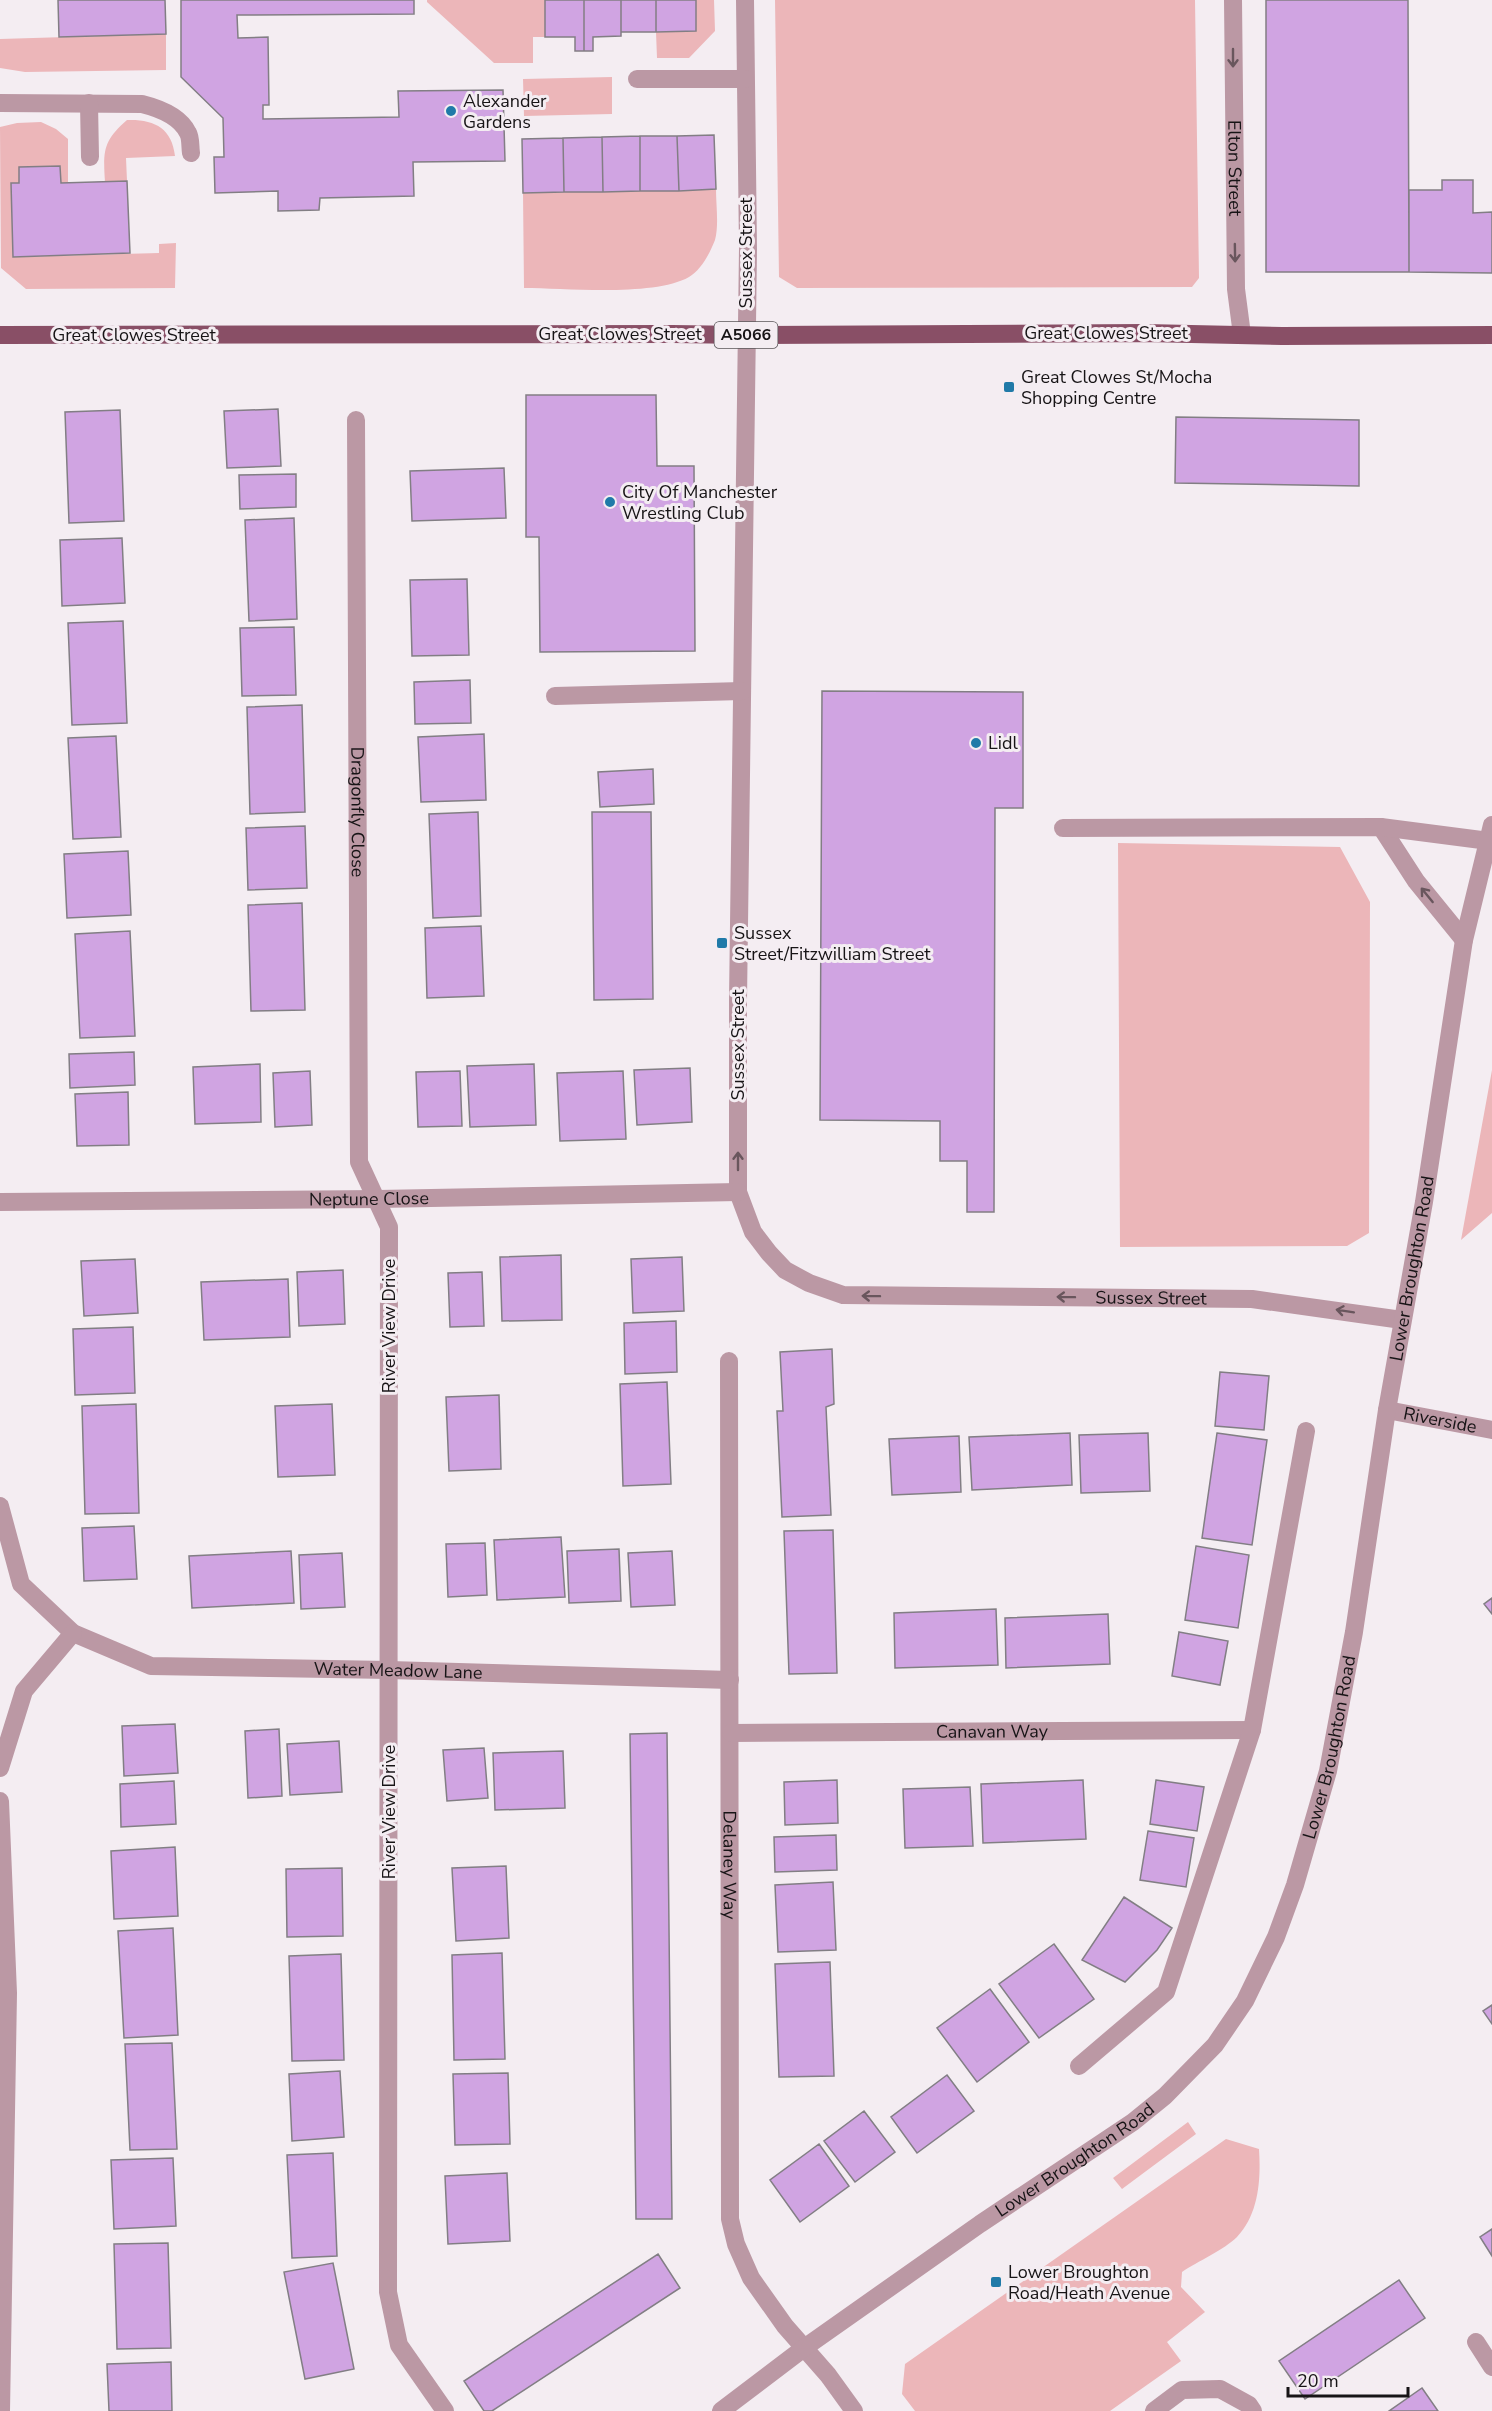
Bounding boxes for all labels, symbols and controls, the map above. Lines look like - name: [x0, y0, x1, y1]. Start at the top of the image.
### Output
- one-way arrow: [1227, 48, 1239, 68]
- place label: Alexander Gardens: [463, 89, 547, 134]
- marker: Alexander Gardens: [444, 104, 458, 118]
- street label: Elton Street: [1222, 120, 1247, 217]
- street label: Sussex Street: [734, 197, 758, 309]
- one-way arrow: [1229, 243, 1241, 263]
- street label: Great Clowes Street: [1024, 321, 1189, 345]
- street label: Great Clowes Street: [538, 322, 703, 346]
- road number: A5066: [714, 322, 777, 348]
- street label: Great Clowes Street: [52, 323, 217, 347]
- place label: Great Clowes St/Mocha Shopping Centre: [1021, 365, 1212, 410]
- marker: Great Clowes St/Mocha Shopping Centre: [1002, 380, 1016, 394]
- place label: City Of Manchester Wrestling Club: [622, 480, 778, 525]
- marker: City Of Manchester Wrestling Club: [603, 495, 617, 509]
- place label: Lidl: [988, 731, 1018, 755]
- marker: Lidl: [969, 736, 983, 750]
- street label: Dragonfly Close: [345, 747, 370, 877]
- one-way arrow: [1420, 887, 1433, 903]
- place label: Sussex Street/Fitzwilliam Street: [734, 921, 931, 966]
- marker: Sussex Street/Fitzwilliam Street: [715, 936, 729, 950]
- street label: Sussex Street: [726, 989, 750, 1101]
- one-way arrow: [732, 1151, 744, 1171]
- street label: Lower Broughton Road: [1384, 1174, 1440, 1363]
- street label: Neptune Close: [309, 1186, 429, 1212]
- street label: River View Drive: [377, 1259, 401, 1393]
- street label: Sussex Street: [1095, 1285, 1208, 1311]
- one-way arrow: [862, 1290, 882, 1302]
- one-way arrow: [1057, 1292, 1077, 1303]
- one-way arrow: [1335, 1305, 1355, 1316]
- street label: Riverside: [1401, 1401, 1479, 1439]
- street label: Lower Broughton Road: [1297, 1653, 1361, 1842]
- street label: Water Meadow Lane: [313, 1657, 483, 1685]
- street label: Canavan Way: [936, 1719, 1049, 1744]
- street label: River View Drive: [377, 1745, 401, 1879]
- street label: Delaney Way: [718, 1811, 742, 1920]
- street label: Lower Broughton Road: [991, 2097, 1160, 2223]
- place label: Lower Broughton Road/Heath Avenue: [1008, 2260, 1170, 2305]
- marker: Lower Broughton Road/Heath Avenue: [989, 2275, 1003, 2289]
- scale bar: [1288, 2360, 1408, 2398]
- text: 20 m: [1297, 2369, 1339, 2393]

